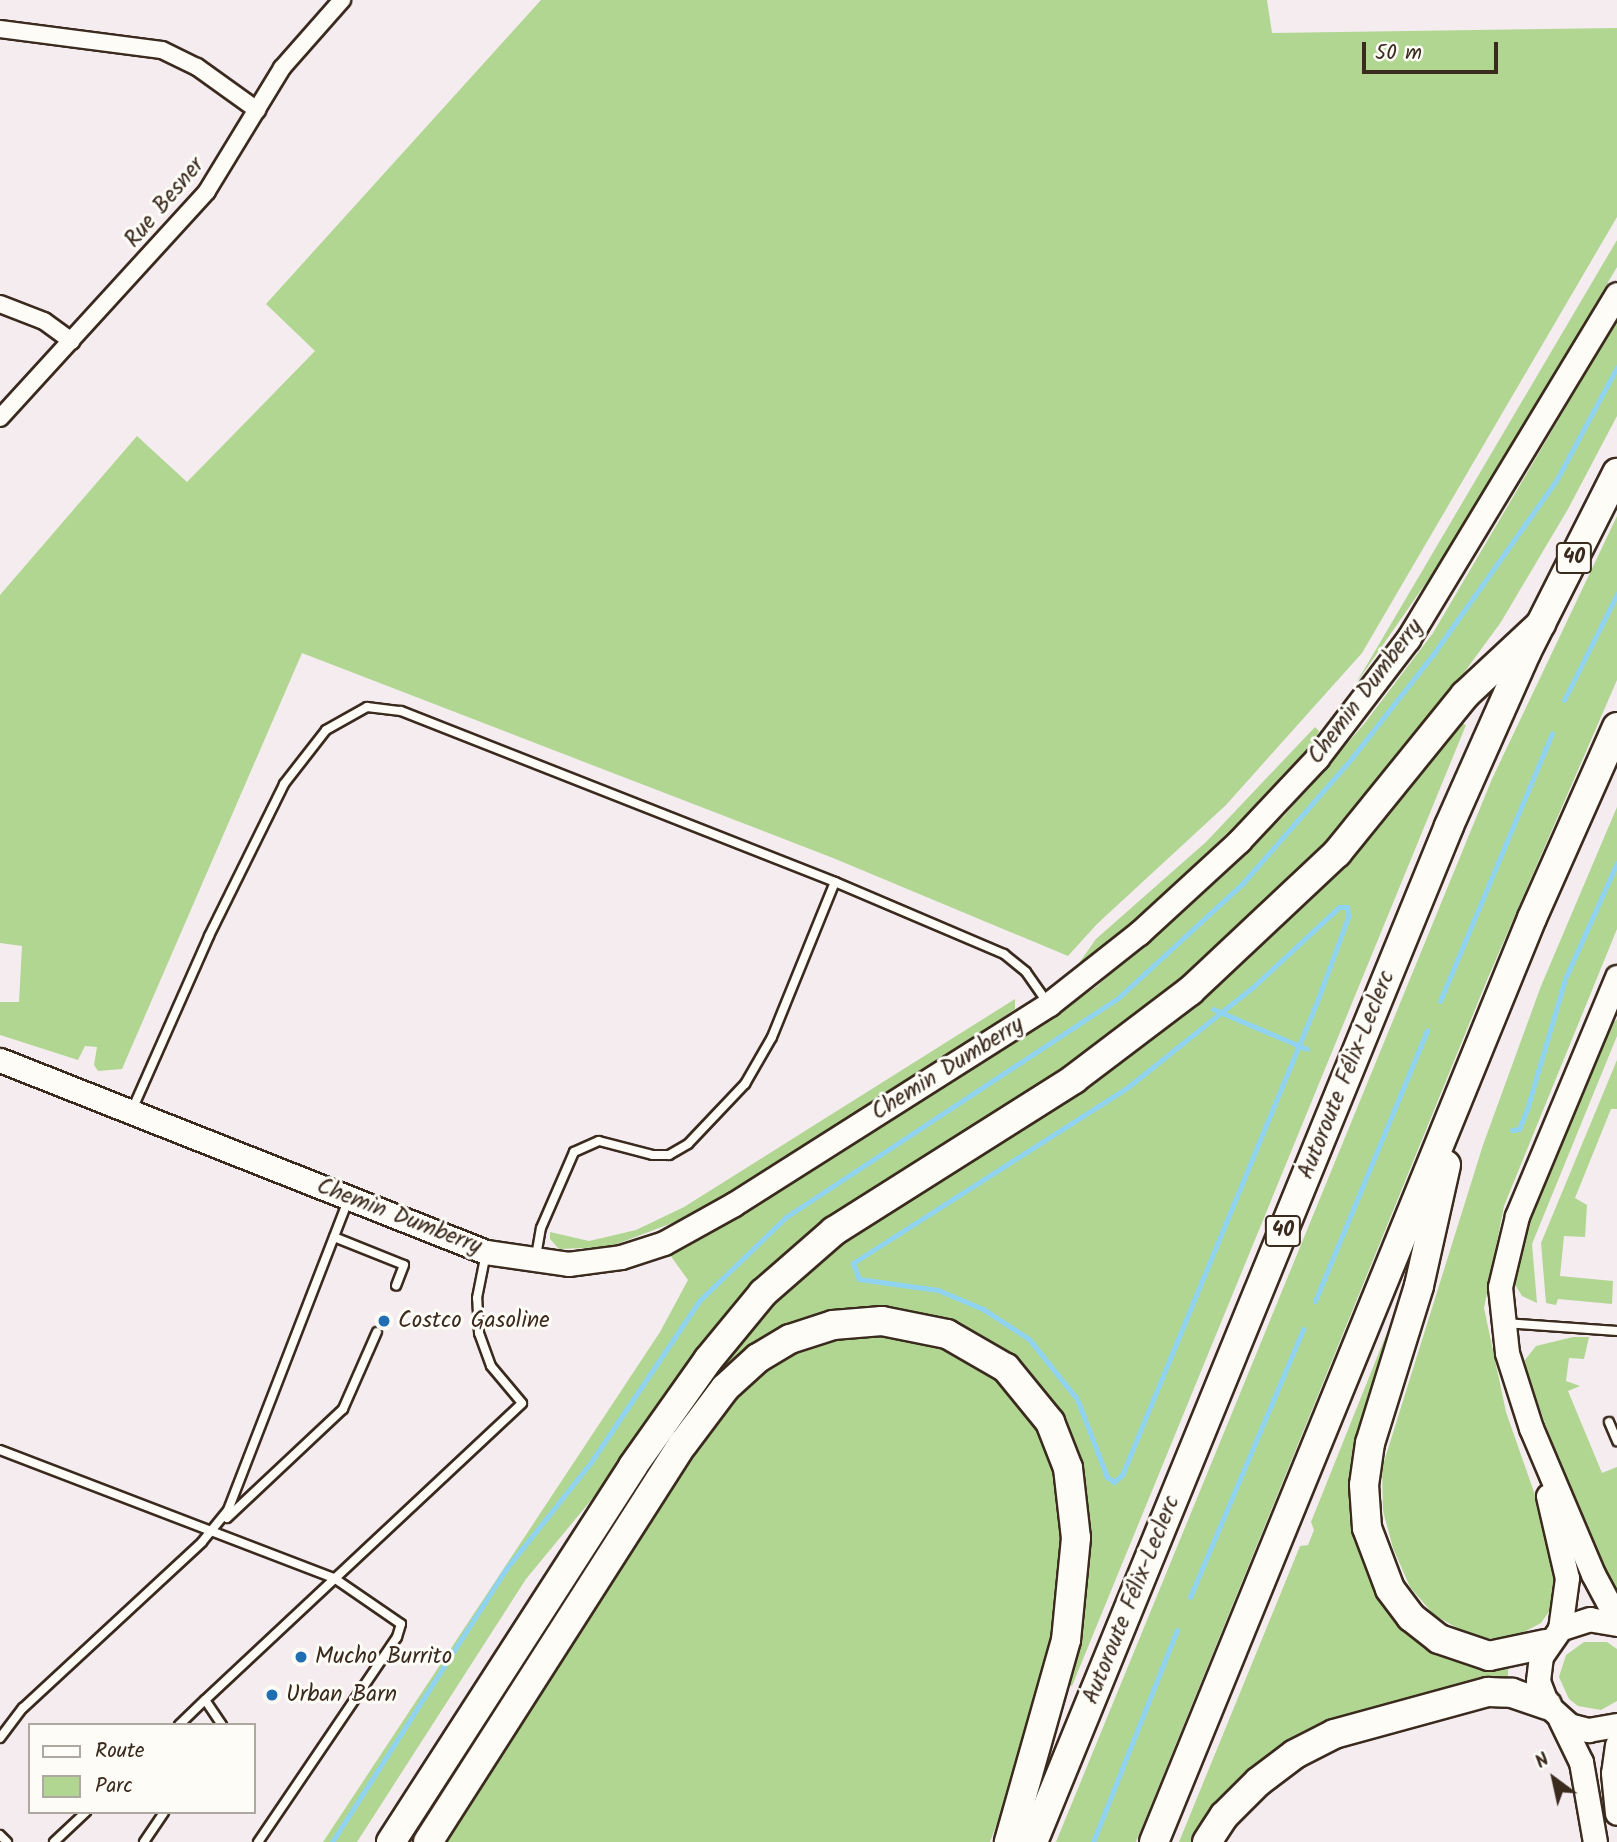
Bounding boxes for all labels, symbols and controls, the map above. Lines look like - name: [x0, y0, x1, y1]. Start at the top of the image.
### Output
- scale bar: [1365, 28, 1502, 72]
- text: 50 m: [1375, 37, 1422, 70]
- street label: Rue Besner: [119, 152, 211, 254]
- road number: 40: [1555, 540, 1593, 576]
- street label: Chemin Dumberry: [1303, 614, 1429, 770]
- street label: Autoroute Félix-Leclerc: [1293, 967, 1401, 1183]
- street label: Chemin Dumberry: [867, 1011, 1029, 1127]
- street label: Chemin Dumberry: [313, 1173, 485, 1261]
- road number: 40: [1264, 1214, 1302, 1248]
- place label: Costco Gasoline: [398, 1307, 550, 1335]
- marker: Costco Gasoline: [376, 1313, 392, 1329]
- street label: Autoroute Félix-Leclerc: [1078, 1492, 1186, 1708]
- place label: Mucho Burrito: [315, 1643, 452, 1671]
- marker: Mucho Burrito: [293, 1649, 309, 1665]
- place label: Urban Barn: [286, 1681, 397, 1709]
- marker: Urban Barn: [264, 1687, 280, 1703]
- legend: [28, 1723, 256, 1814]
- text: Route: [95, 1735, 144, 1768]
- north arrow: [1519, 1744, 1589, 1814]
- text: N: [1529, 1746, 1556, 1777]
- text: Parc: [95, 1770, 133, 1803]

